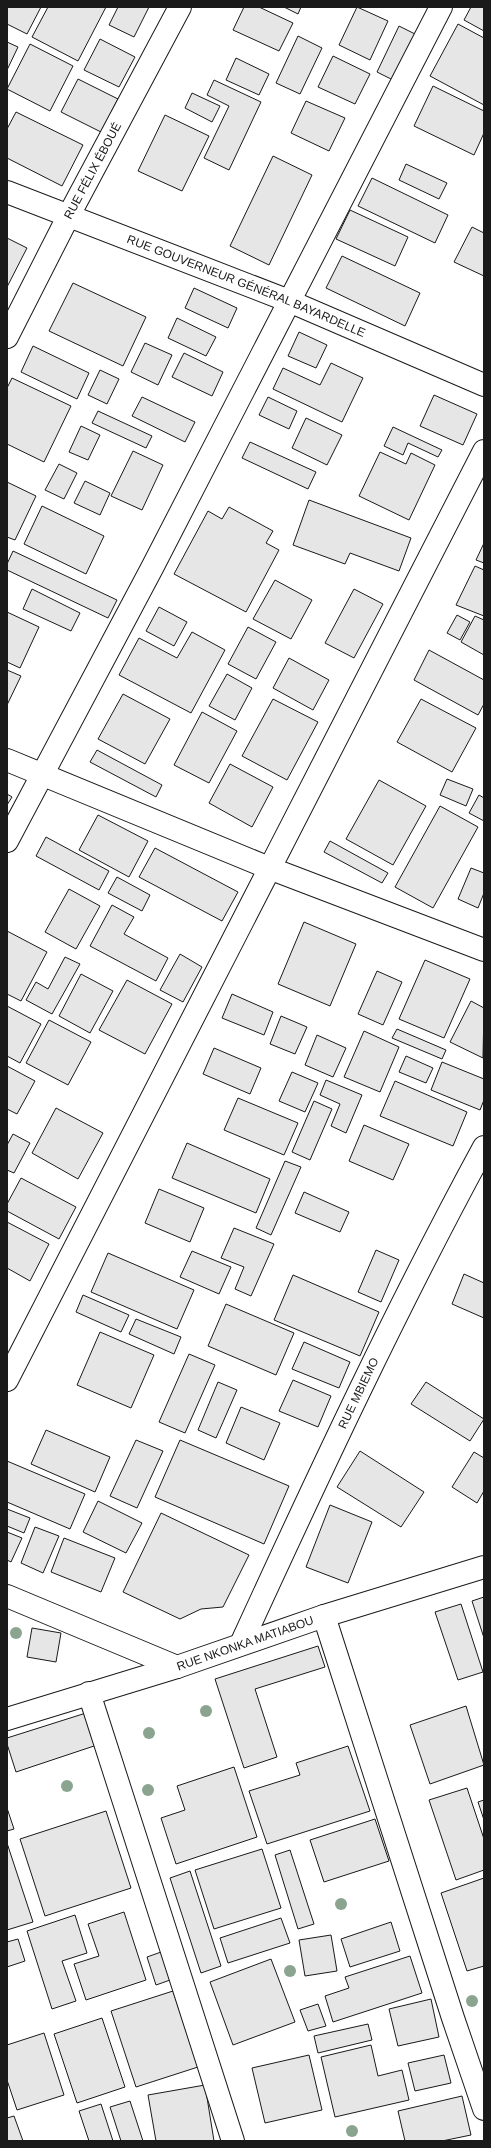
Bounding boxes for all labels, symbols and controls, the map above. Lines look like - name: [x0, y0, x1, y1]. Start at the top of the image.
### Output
- street label: RUE FÉLIX ÉBOUÉ: [61, 120, 124, 221]
- street label: RUE GOUVERNEUR GÉNÉRAL BAYARDELLE: [125, 232, 367, 340]
- street label: RUE MBIEMO: [335, 1355, 382, 1431]
- street label: RUE NKONKA MATIABOU: [175, 1613, 316, 1674]

